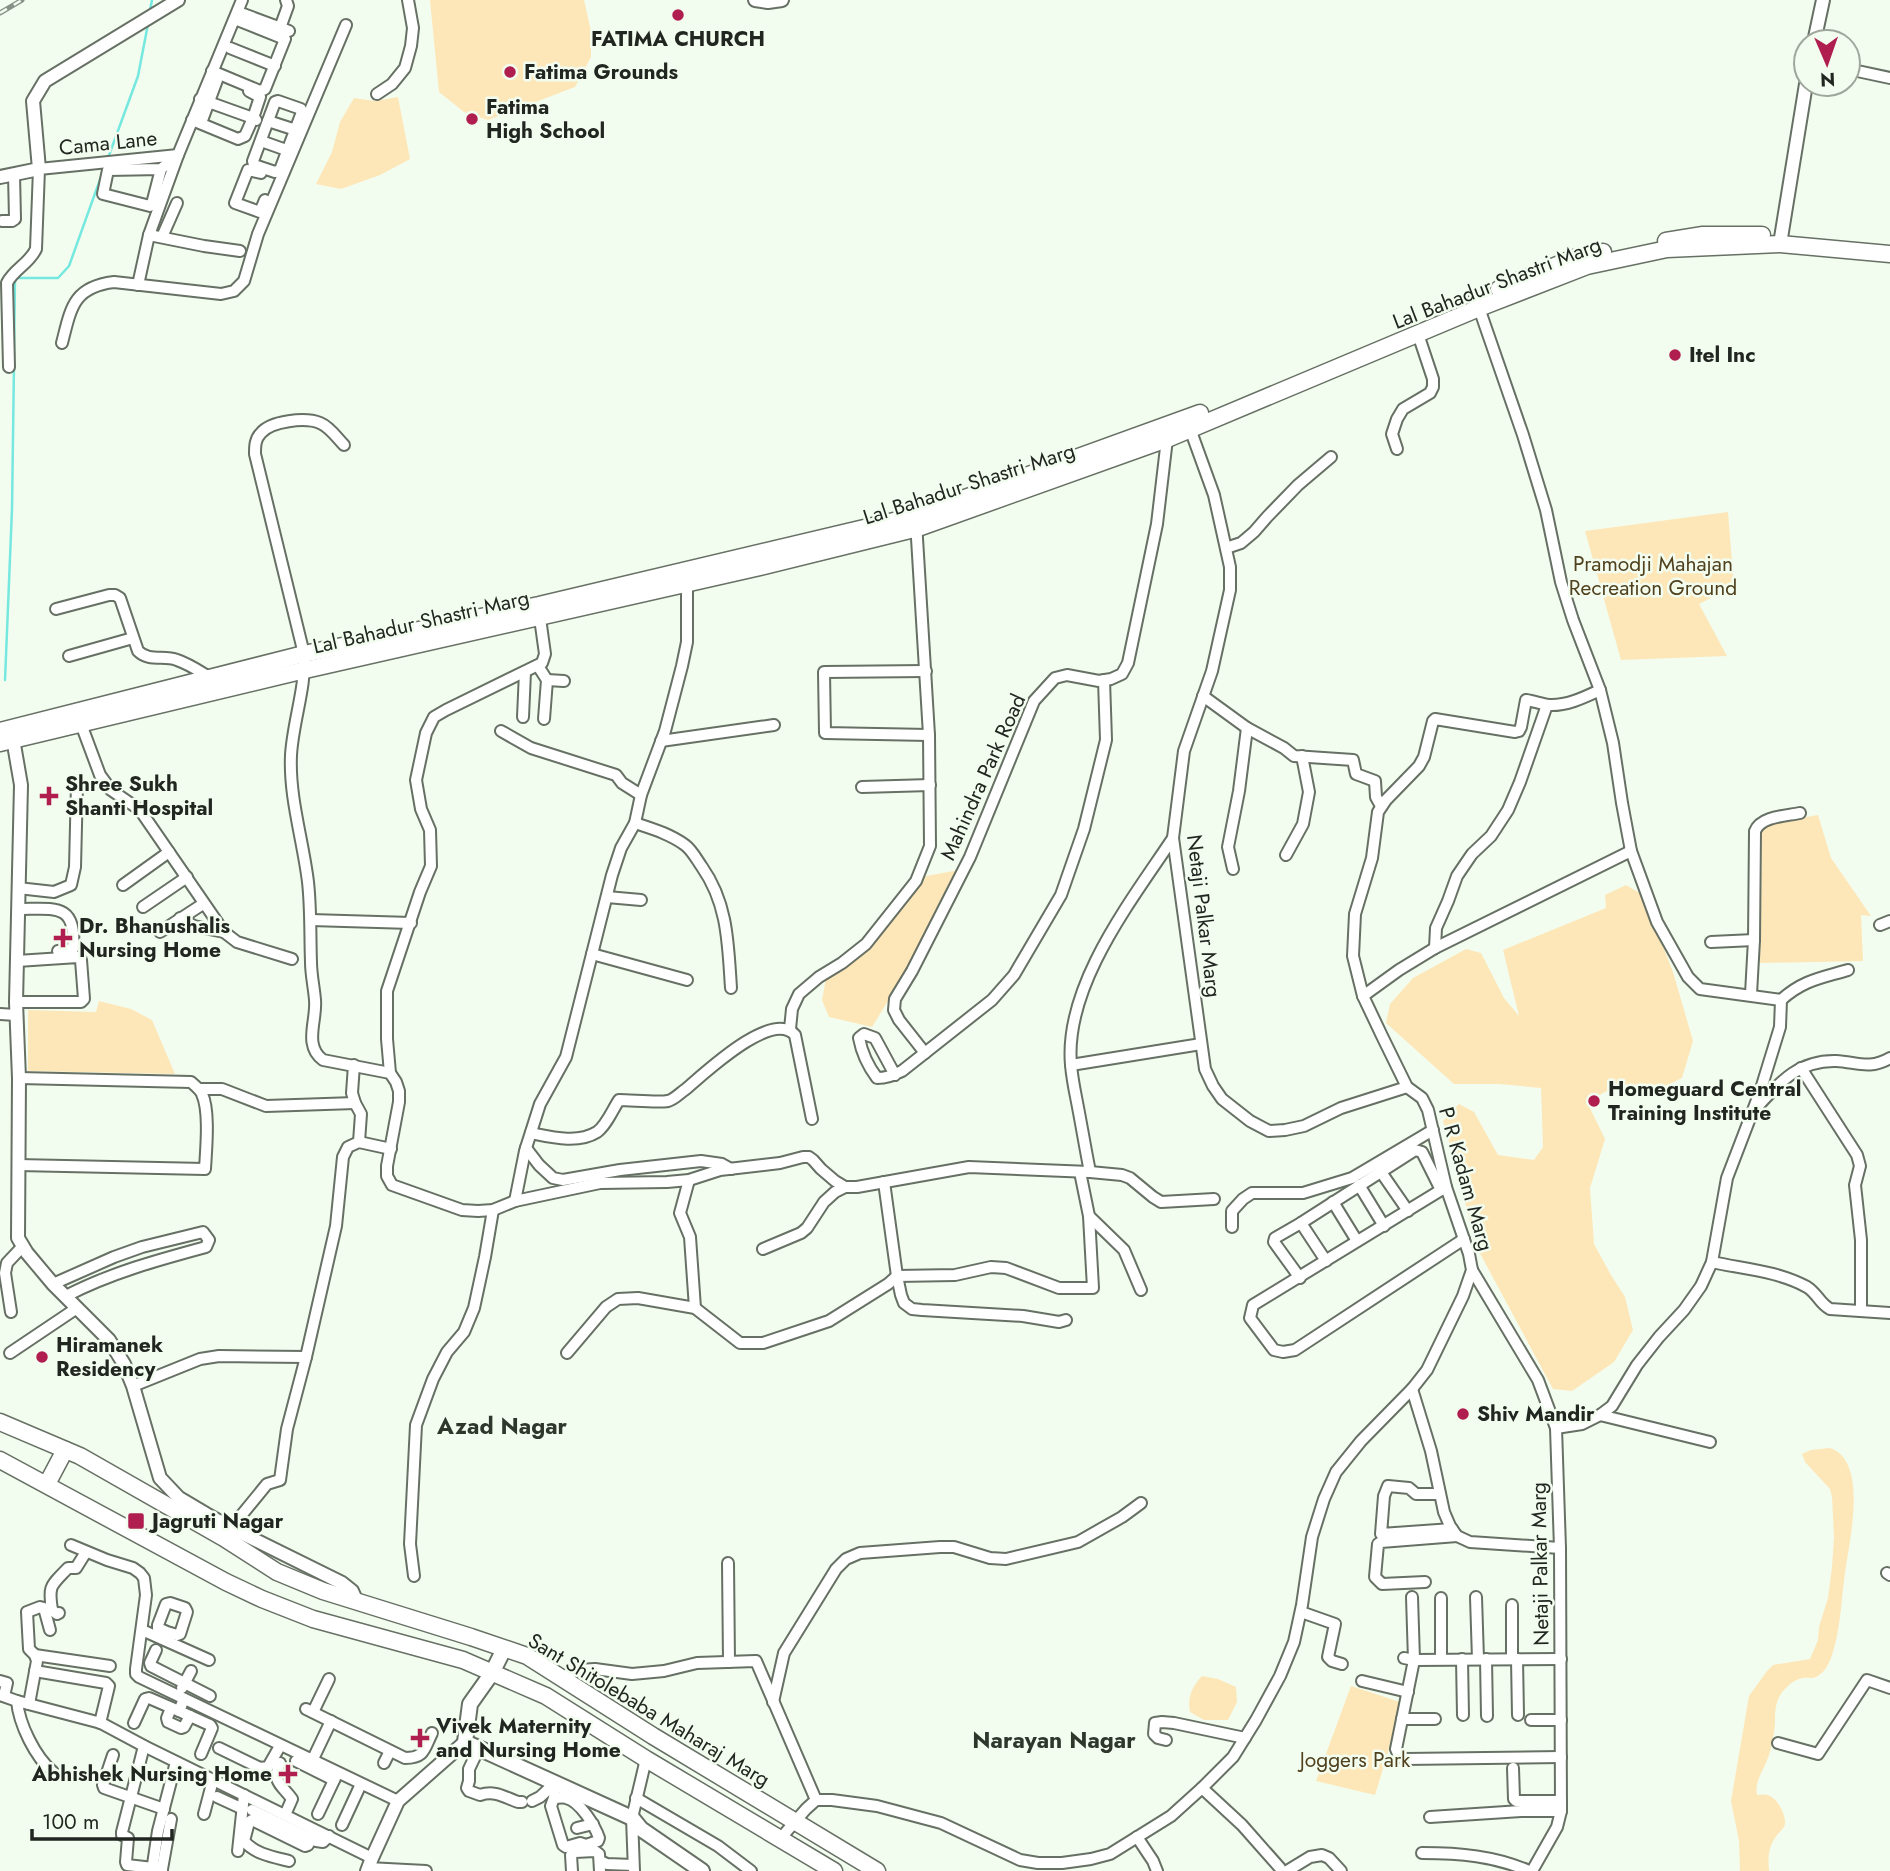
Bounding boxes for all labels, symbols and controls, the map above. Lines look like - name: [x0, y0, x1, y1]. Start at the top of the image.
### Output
- marker: FATIMA CHURCH: [670, 7, 686, 23]
- place label: FATIMA CHURCH: [591, 24, 765, 54]
- north arrow: [1792, 28, 1862, 98]
- place label: Fatima Grounds: [524, 57, 679, 87]
- marker: Fatima Grounds: [502, 64, 518, 80]
- text: N: [1820, 66, 1836, 93]
- place label: Fatima High School: [486, 92, 605, 146]
- marker: Fatima High School: [464, 111, 480, 127]
- street label: Cama Lane: [57, 123, 159, 163]
- street label: Lal Bahadur Shastri Marg: [1388, 229, 1606, 337]
- place label: Itel Inc: [1689, 340, 1756, 370]
- marker: Itel Inc: [1667, 347, 1683, 363]
- street label: Lal Bahadur Shastri Marg: [859, 436, 1079, 532]
- park label: Pramodji Mahajan Recreation Ground: [1569, 549, 1737, 603]
- street label: Lal Bahadur Shastri Marg: [310, 583, 532, 661]
- street label: Mahindra Park Road: [933, 689, 1033, 865]
- place label: Shree Sukh Shanti Hospital: [65, 769, 213, 823]
- marker: Shree Sukh Shanti Hospital: [39, 786, 59, 806]
- street label: Netaji Palkar Marg: [1179, 833, 1229, 999]
- place label: Dr. Bhanushalis Nursing Home: [79, 911, 230, 965]
- marker: Dr. Bhanushalis Nursing Home: [53, 928, 73, 948]
- place label: Homeguard Central Training Institute: [1608, 1074, 1801, 1128]
- marker: Homeguard Central Training Institute: [1586, 1093, 1602, 1109]
- street label: P R Kadam Marg: [1431, 1103, 1501, 1255]
- place label: Hiramanek Residency: [56, 1330, 163, 1384]
- marker: Hiramanek Residency: [34, 1349, 50, 1365]
- place label: Shiv Mandir: [1477, 1399, 1595, 1429]
- marker: Shiv Mandir: [1455, 1406, 1471, 1422]
- district label: Azad Nagar: [436, 1409, 568, 1443]
- street label: Netaji Palkar Marg: [1524, 1482, 1556, 1646]
- place label: Jagruti Nagar: [148, 1506, 284, 1536]
- marker: Jagruti Nagar: [126, 1511, 146, 1531]
- street label: Sant Shitolebaba Maharaj Marg: [522, 1626, 776, 1794]
- place label: Vivek Maternity and Nursing Home: [435, 1711, 621, 1765]
- district label: Narayan Nagar: [972, 1723, 1136, 1757]
- marker: Vivek Maternity and Nursing Home: [410, 1728, 430, 1748]
- park label: Joggers Park: [1297, 1745, 1411, 1775]
- place label: Abhishek Nursing Home: [31, 1759, 272, 1789]
- marker: Abhishek Nursing Home: [278, 1764, 298, 1784]
- scale bar: [32, 1798, 172, 1842]
- text: 100 m: [42, 1807, 99, 1837]

